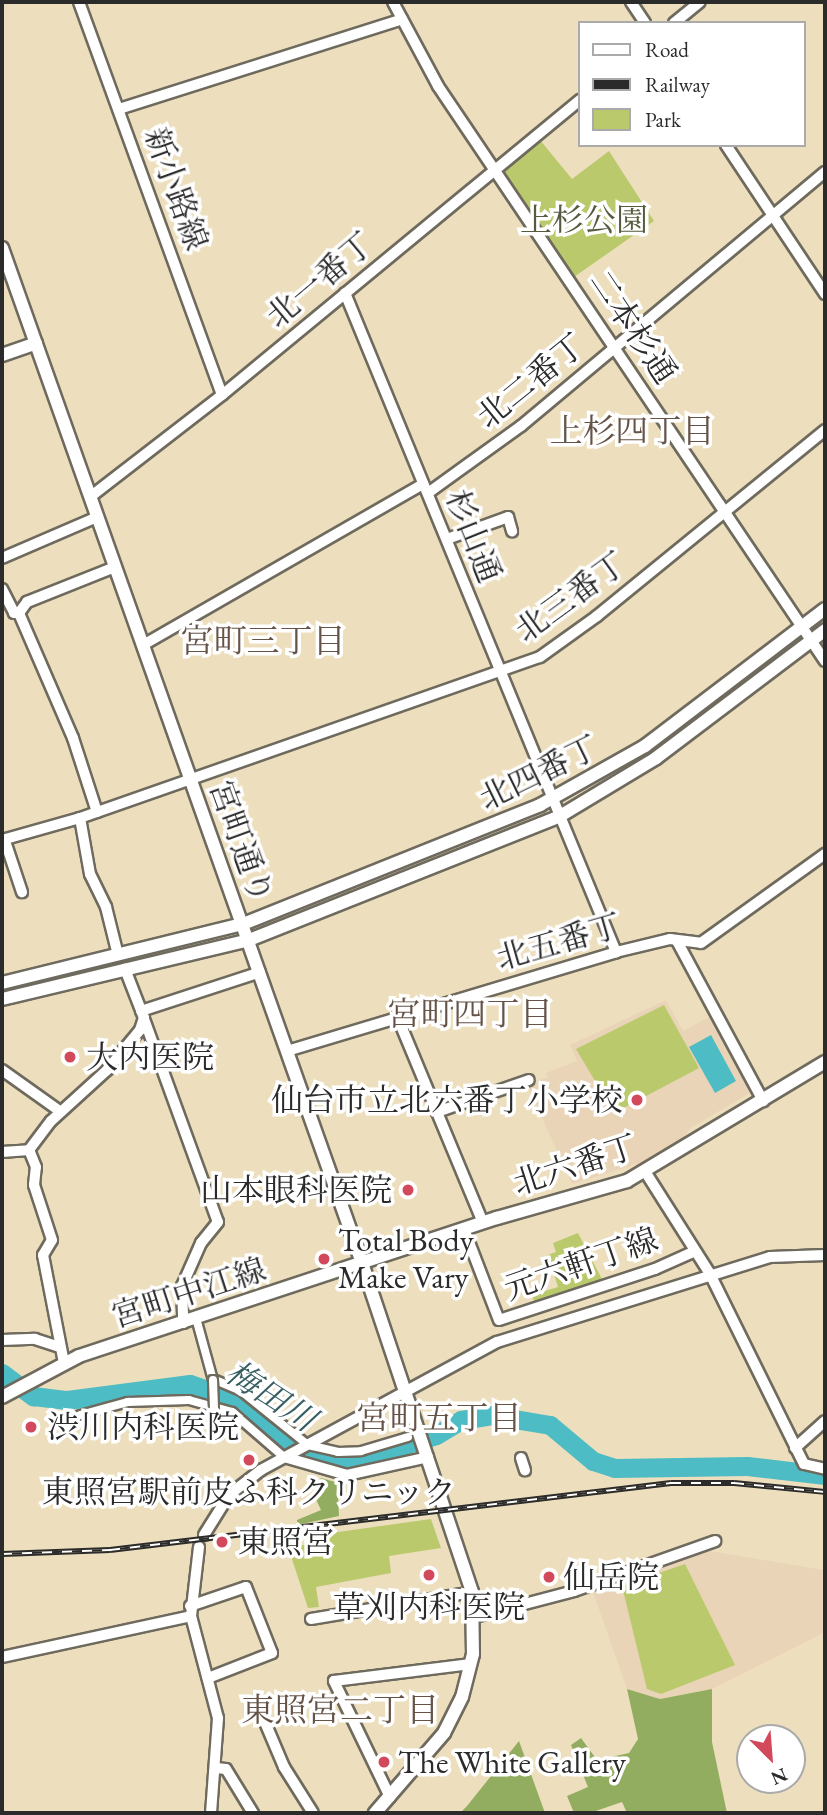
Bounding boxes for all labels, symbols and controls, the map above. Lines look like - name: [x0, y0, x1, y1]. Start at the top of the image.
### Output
- legend: [578, 21, 806, 147]
- text: Road: [645, 36, 689, 63]
- text: Railway: [645, 71, 710, 98]
- text: Park: [645, 106, 681, 133]
- street label: 新小路線: [136, 122, 216, 256]
- park label: 上杉公園: [520, 201, 648, 239]
- street label: 北一番丁: [259, 224, 381, 336]
- street label: 二本杉通: [581, 263, 685, 391]
- street label: 北二番丁: [469, 326, 593, 436]
- district label: 上杉四丁目: [550, 411, 714, 451]
- street label: 杉山通: [437, 484, 509, 588]
- street label: 北三番丁: [508, 544, 634, 650]
- district label: 宮町三丁目: [181, 621, 345, 661]
- street label: 北四番丁: [473, 728, 605, 818]
- street label: 宮町通り: [201, 775, 281, 909]
- street label: 北五番丁: [492, 906, 626, 978]
- district label: 宮町四丁目: [388, 994, 552, 1034]
- place label: 大内医院: [86, 1038, 214, 1076]
- marker: 大内医院: [60, 1047, 80, 1067]
- place label: 仙台市立北六番丁小学校: [271, 1081, 623, 1119]
- marker: 仙台市立北六番丁小学校: [629, 1092, 645, 1108]
- street label: 北六番丁: [508, 1127, 642, 1203]
- place label: 山本眼科医院: [200, 1171, 392, 1209]
- marker: 山本眼科医院: [398, 1180, 418, 1200]
- street label: 元六軒丁線: [499, 1220, 663, 1308]
- place label: Total Body Make Vary: [338, 1222, 474, 1297]
- street label: 宮町中江線: [107, 1250, 271, 1336]
- marker: Total Body Make Vary: [316, 1251, 332, 1267]
- water label: 梅田川: [219, 1352, 323, 1440]
- district label: 宮町五丁目: [357, 1398, 521, 1438]
- place label: 渋川内科医院: [47, 1408, 239, 1446]
- marker: 渋川内科医院: [21, 1417, 41, 1437]
- marker: 東照宮駅前皮ふ科クリニック: [239, 1450, 259, 1470]
- place label: 東照宮駅前皮ふ科クリニック: [41, 1473, 457, 1511]
- place label: 東照宮: [238, 1523, 334, 1561]
- marker: 東照宮: [212, 1532, 232, 1552]
- place label: 仙岳院: [563, 1558, 659, 1596]
- marker: 草刈内科医院: [419, 1565, 439, 1585]
- marker: 仙岳院: [541, 1569, 557, 1585]
- place label: 草刈内科医院: [333, 1588, 525, 1626]
- district label: 東照宮二丁目: [241, 1690, 439, 1730]
- north arrow: [736, 1724, 806, 1794]
- place label: The White Gallery: [398, 1743, 626, 1781]
- marker: The White Gallery: [376, 1754, 392, 1770]
- text: N: [767, 1762, 791, 1791]

